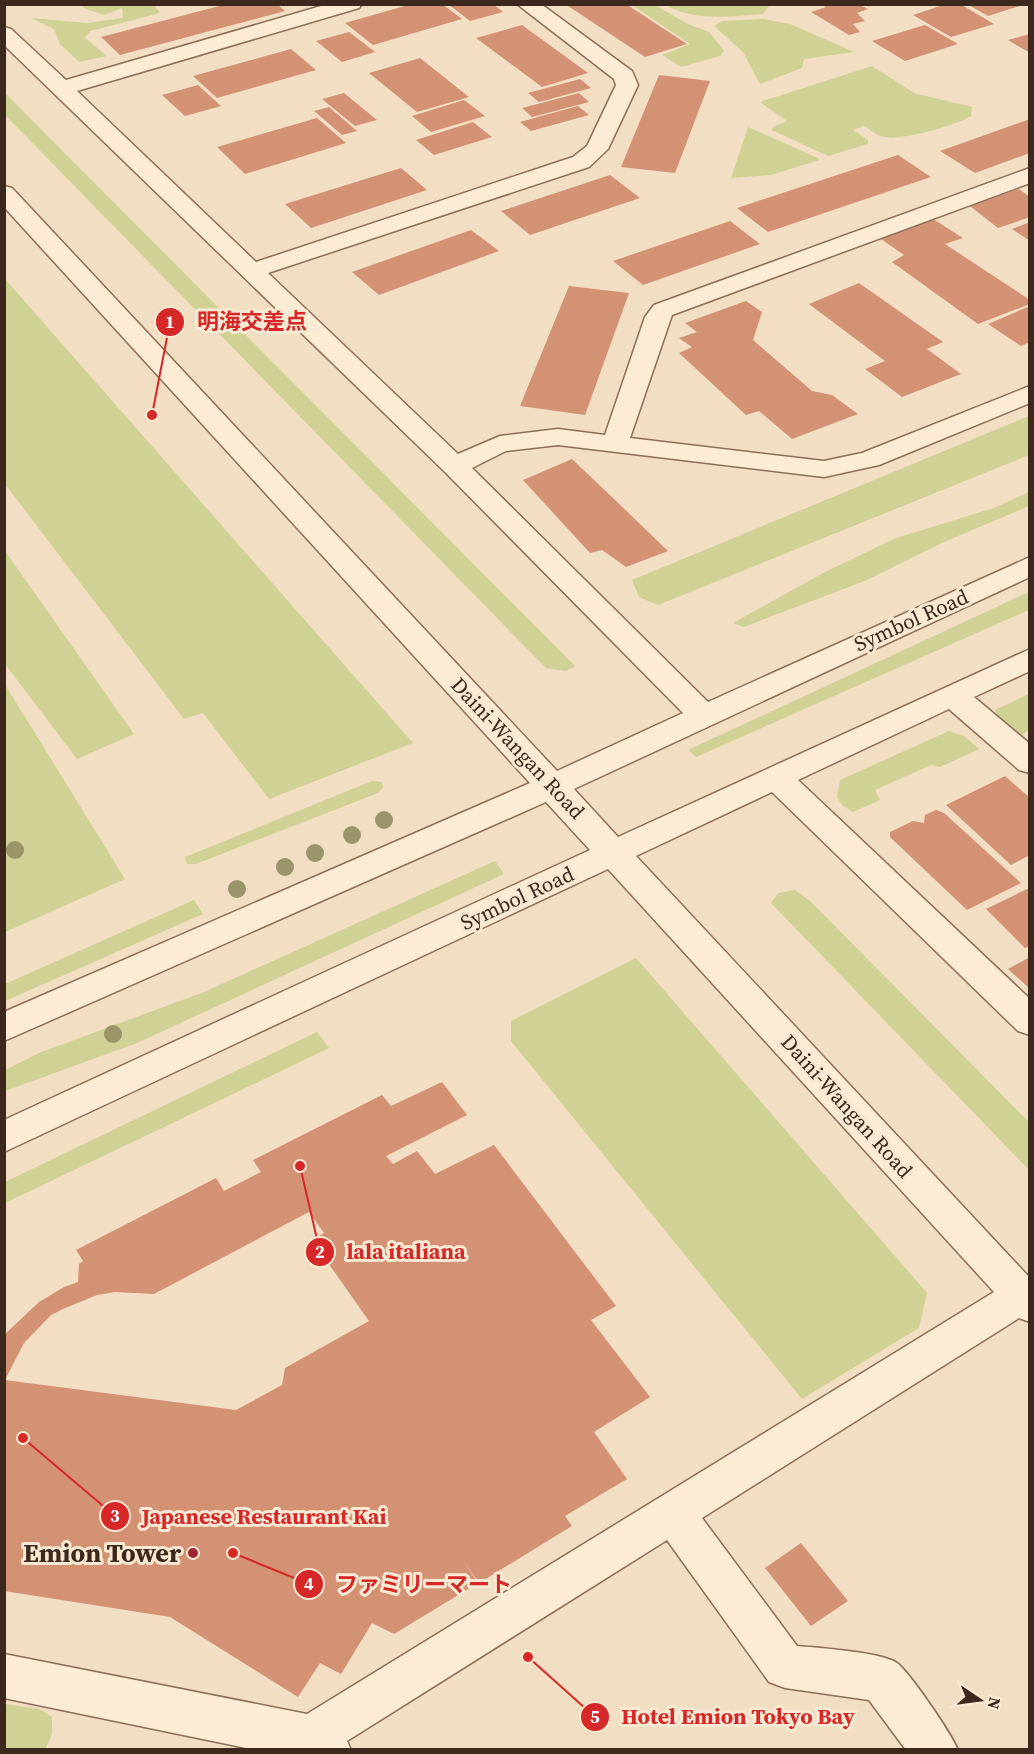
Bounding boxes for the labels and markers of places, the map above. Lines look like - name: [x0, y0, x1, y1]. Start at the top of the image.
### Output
- callout: 明海交差点: [155, 302, 319, 342]
- callout: lala italiana: [305, 1232, 478, 1272]
- callout: Japanese Restaurant Kai: [100, 1496, 399, 1536]
- place label: Emion Tower: [23, 1535, 182, 1571]
- marker: Emion Tower: [186, 1546, 200, 1560]
- callout: ファミリーマート: [294, 1564, 524, 1604]
- callout: Hotel Emion Tokyo Bay: [580, 1697, 867, 1737]

